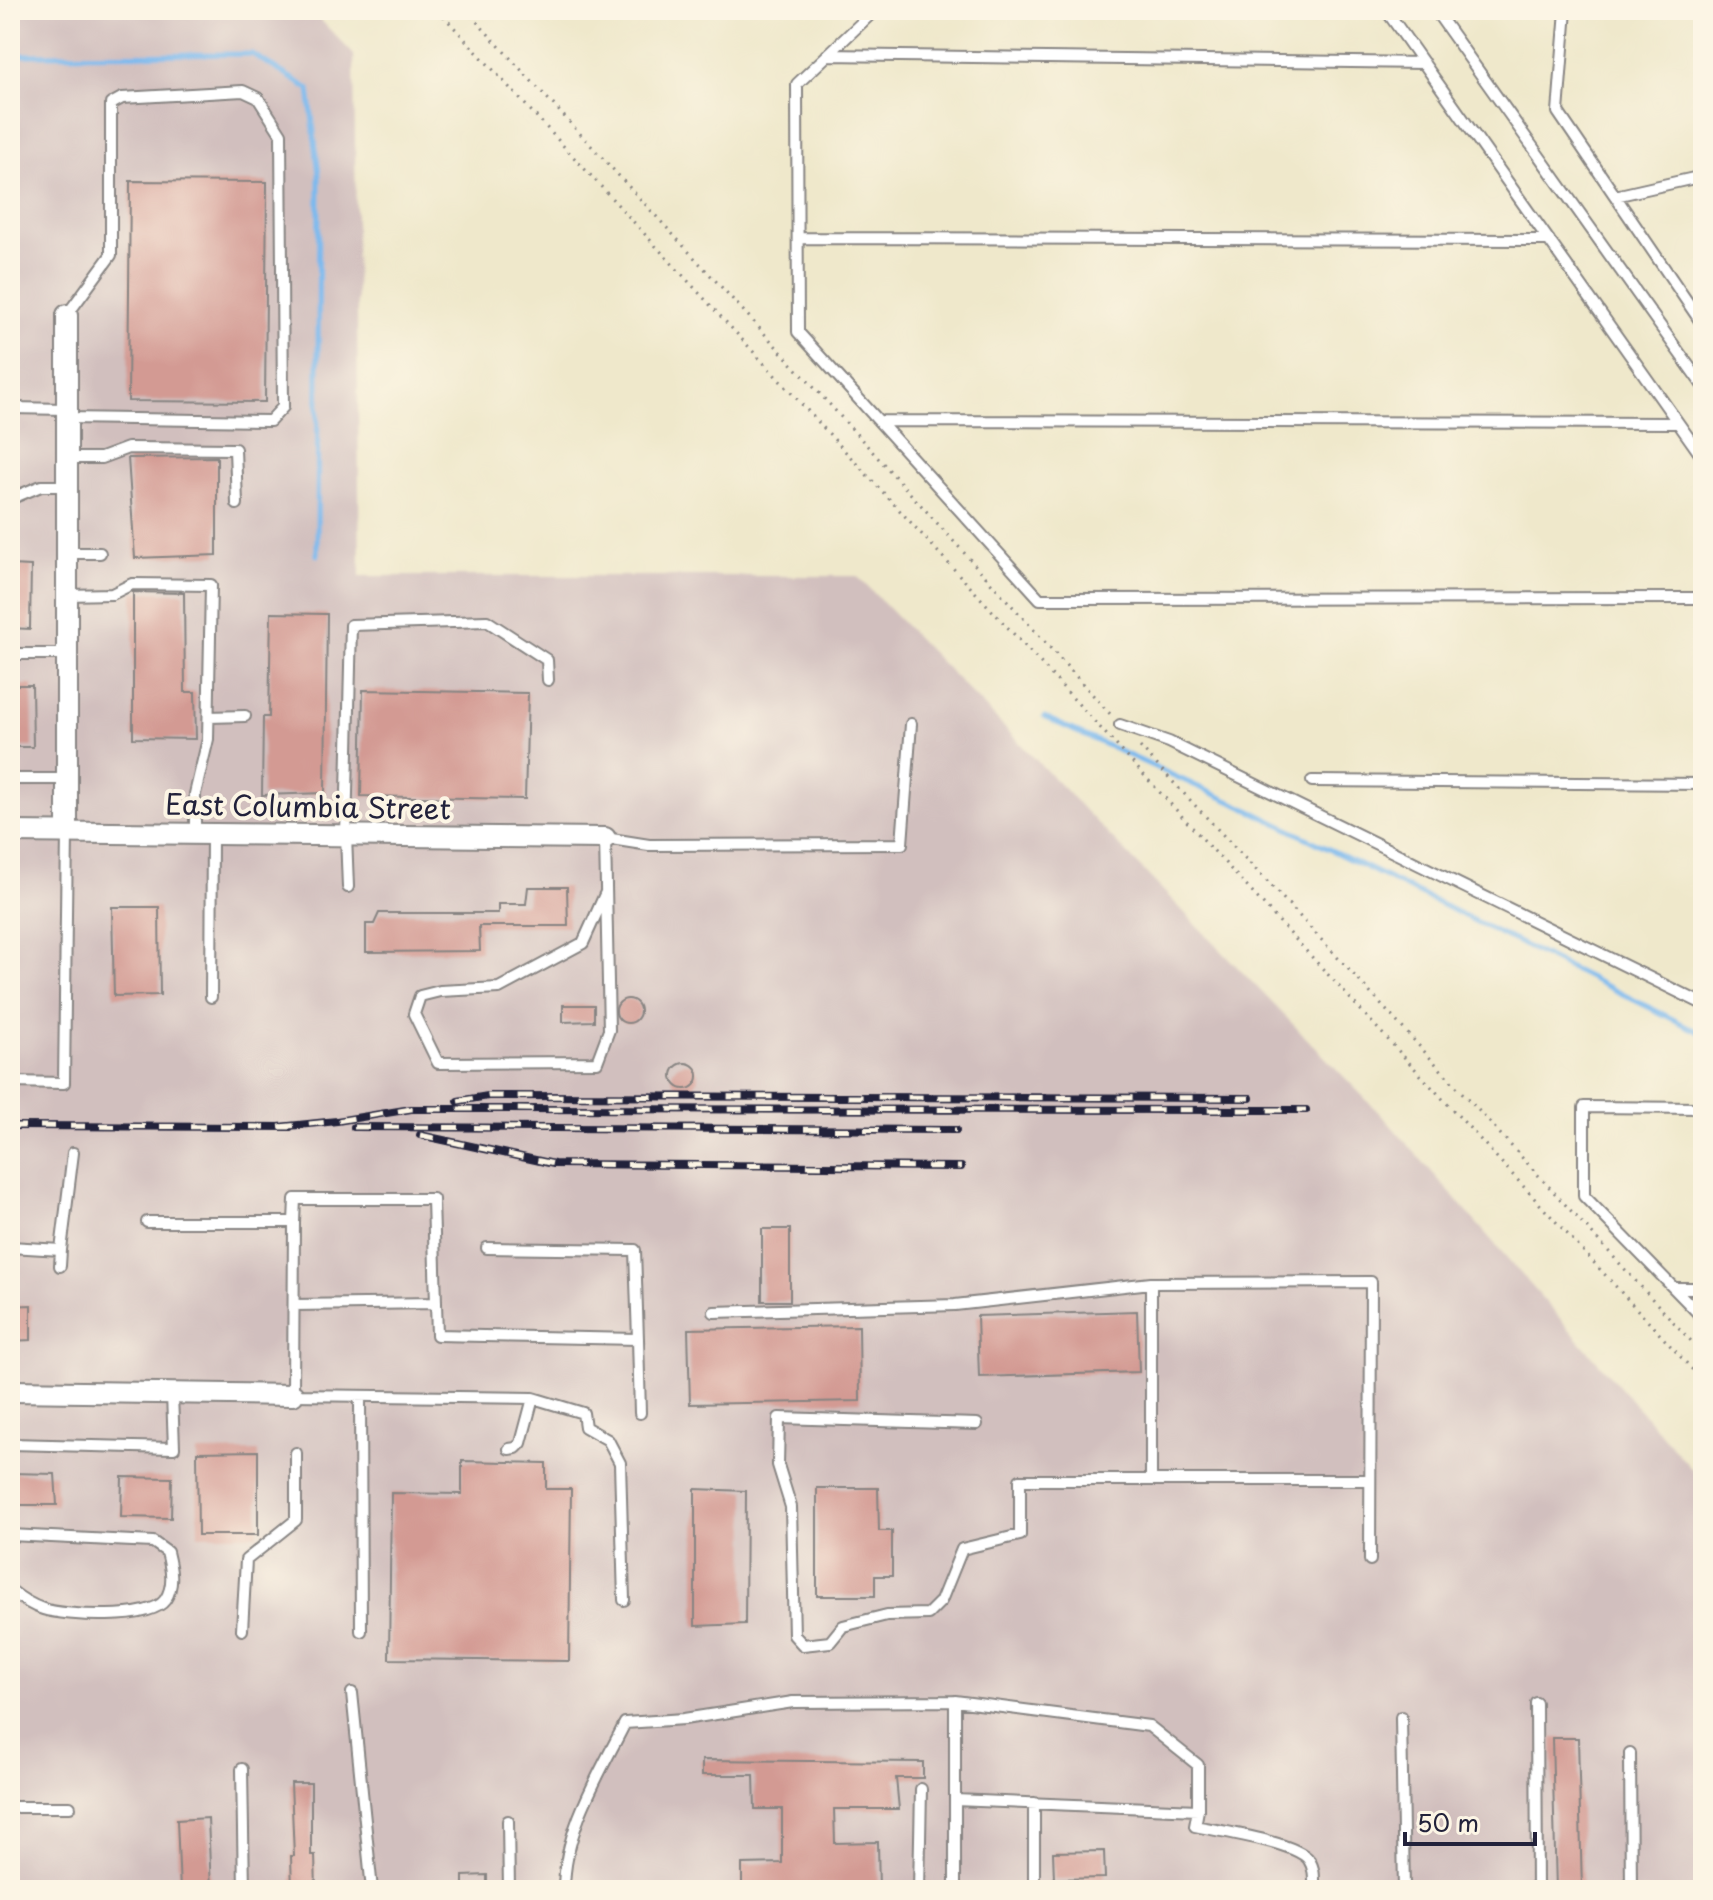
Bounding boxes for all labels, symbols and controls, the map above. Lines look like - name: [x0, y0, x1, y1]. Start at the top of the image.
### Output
- street label: East Columbia Street: [165, 782, 451, 829]
- scale bar: [1405, 1796, 1535, 1846]
- text: 50 m: [1417, 1804, 1479, 1840]

